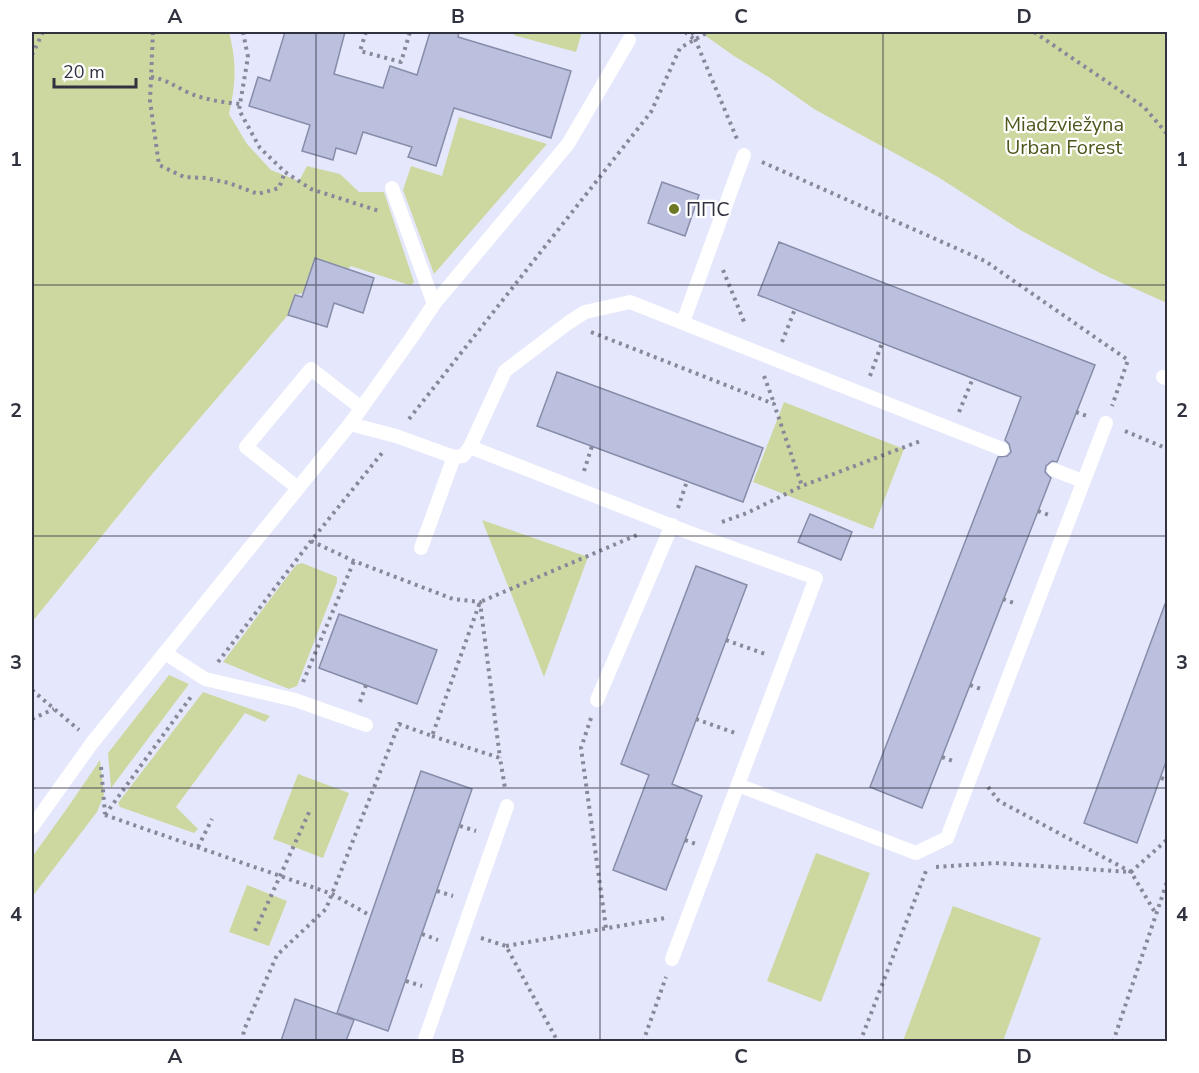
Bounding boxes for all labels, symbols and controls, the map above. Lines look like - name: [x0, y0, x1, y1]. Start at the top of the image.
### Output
- text: A: [168, 3, 183, 30]
- text: B: [451, 3, 465, 30]
- text: C: [734, 3, 748, 30]
- text: D: [1016, 3, 1032, 30]
- scale bar: [54, 51, 136, 89]
- text: 20 m: [63, 60, 105, 84]
- park label: Miadzviežyna Urban Forest: [1004, 111, 1124, 161]
- text: 1: [10, 146, 22, 173]
- text: 1: [1176, 146, 1188, 173]
- place label: ППС: [686, 196, 730, 223]
- marker: ППС: [667, 202, 681, 216]
- text: 2: [10, 397, 22, 424]
- text: 2: [1176, 397, 1188, 424]
- text: 3: [10, 649, 22, 676]
- text: 3: [1176, 649, 1188, 676]
- text: 4: [10, 901, 22, 928]
- text: 4: [1176, 901, 1188, 928]
- text: A: [168, 1043, 183, 1070]
- text: B: [451, 1043, 465, 1070]
- text: C: [734, 1043, 748, 1070]
- text: D: [1016, 1043, 1032, 1070]

